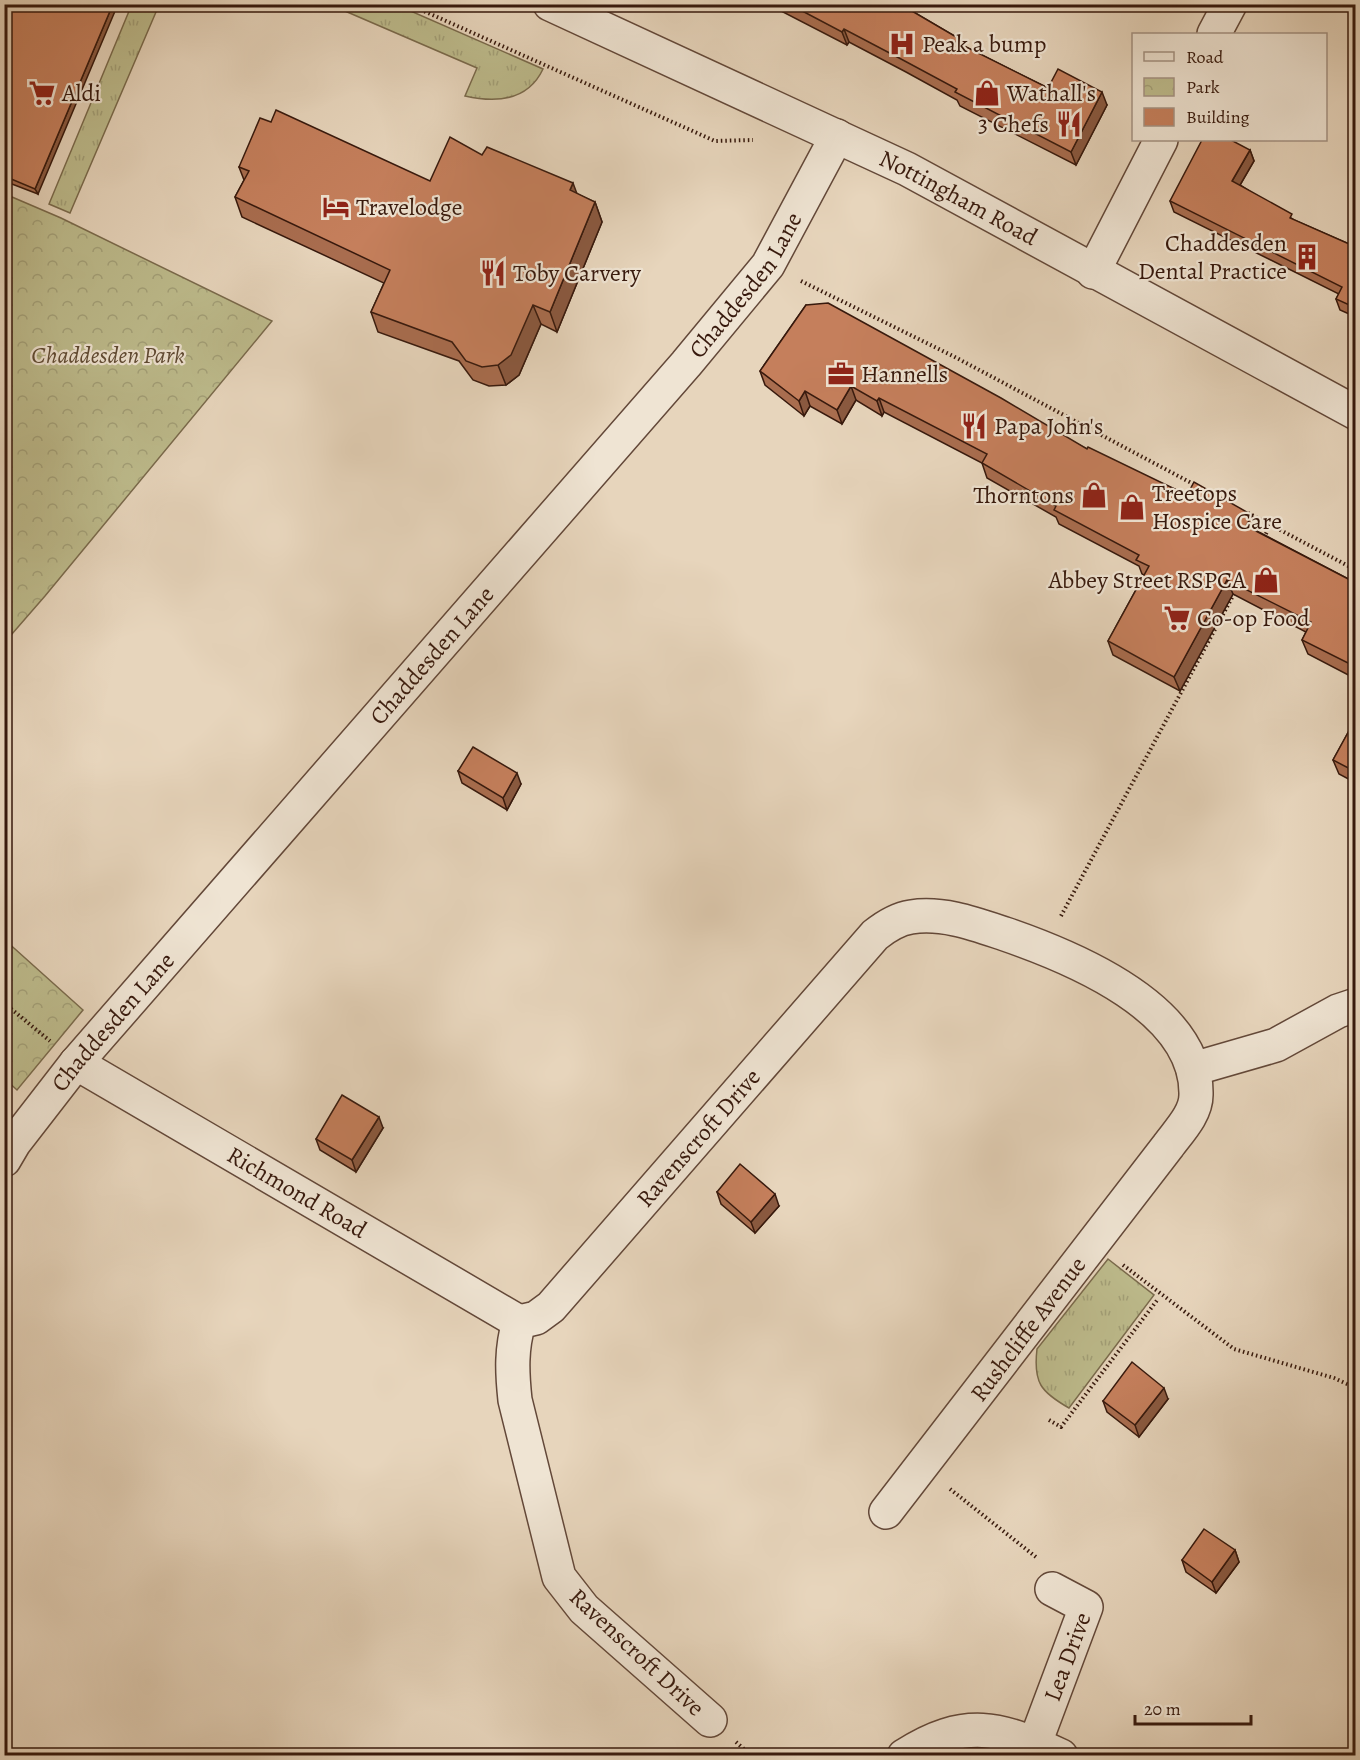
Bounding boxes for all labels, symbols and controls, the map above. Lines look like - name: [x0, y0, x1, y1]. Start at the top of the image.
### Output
- place label: Peak a bump: [922, 28, 1047, 60]
- hospital icon: Peak a bump: [887, 29, 917, 59]
- legend: [1132, 33, 1327, 141]
- text: Road: [1186, 45, 1224, 69]
- text: Park: [1186, 75, 1220, 99]
- place label: Aldi: [61, 77, 101, 109]
- place label: Wathall's: [1006, 77, 1096, 109]
- supermarket icon: Aldi: [27, 78, 57, 108]
- shop icon: Wathall's: [972, 78, 1002, 108]
- text: Building: [1186, 105, 1250, 129]
- place label: 3 Chefs: [978, 108, 1049, 140]
- restaurant icon: 3 Chefs: [1054, 109, 1084, 139]
- street label: Nottingham Road: [874, 142, 1043, 253]
- place label: Travelodge: [356, 191, 463, 223]
- hotel icon: Travelodge: [321, 192, 351, 222]
- street label: Chaddesden Lane: [682, 206, 809, 365]
- place label: Chaddesden Dental Practice: [1138, 227, 1287, 287]
- building icon: Chaddesden Dental Practice: [1292, 242, 1322, 272]
- place label: Toby Carvery: [513, 257, 641, 289]
- restaurant icon: Toby Carvery: [478, 258, 508, 288]
- park label: Chaddesden Park: [31, 339, 185, 371]
- place label: Hannells: [861, 358, 948, 390]
- office icon: Hannells: [826, 359, 856, 389]
- place label: Papa John's: [994, 410, 1103, 442]
- restaurant icon: Papa John's: [959, 411, 989, 441]
- place label: Treetops Hospice Care: [1152, 477, 1282, 537]
- place label: Thorntons: [973, 479, 1074, 511]
- shop icon: Thorntons: [1079, 480, 1109, 510]
- shop icon: Treetops Hospice Care: [1117, 492, 1147, 522]
- place label: Abbey Street RSPCA: [1047, 564, 1247, 596]
- shop icon: Abbey Street RSPCA: [1251, 565, 1281, 595]
- street label: Chaddesden Lane: [362, 579, 501, 731]
- place label: Co-op Food: [1197, 602, 1310, 634]
- supermarket icon: Co-op Food: [1162, 603, 1192, 633]
- street label: Chaddesden Lane: [44, 945, 182, 1098]
- street label: Ravenscroft Drive: [629, 1062, 768, 1214]
- street label: Richmond Road: [221, 1139, 373, 1246]
- street label: Rushcliffe Avenue: [963, 1250, 1093, 1408]
- street label: Ravenscroft Drive: [562, 1581, 712, 1723]
- street label: Lea Drive: [1036, 1608, 1099, 1706]
- scale bar: [1135, 1688, 1250, 1726]
- text: 20 m: [1144, 1697, 1181, 1721]

